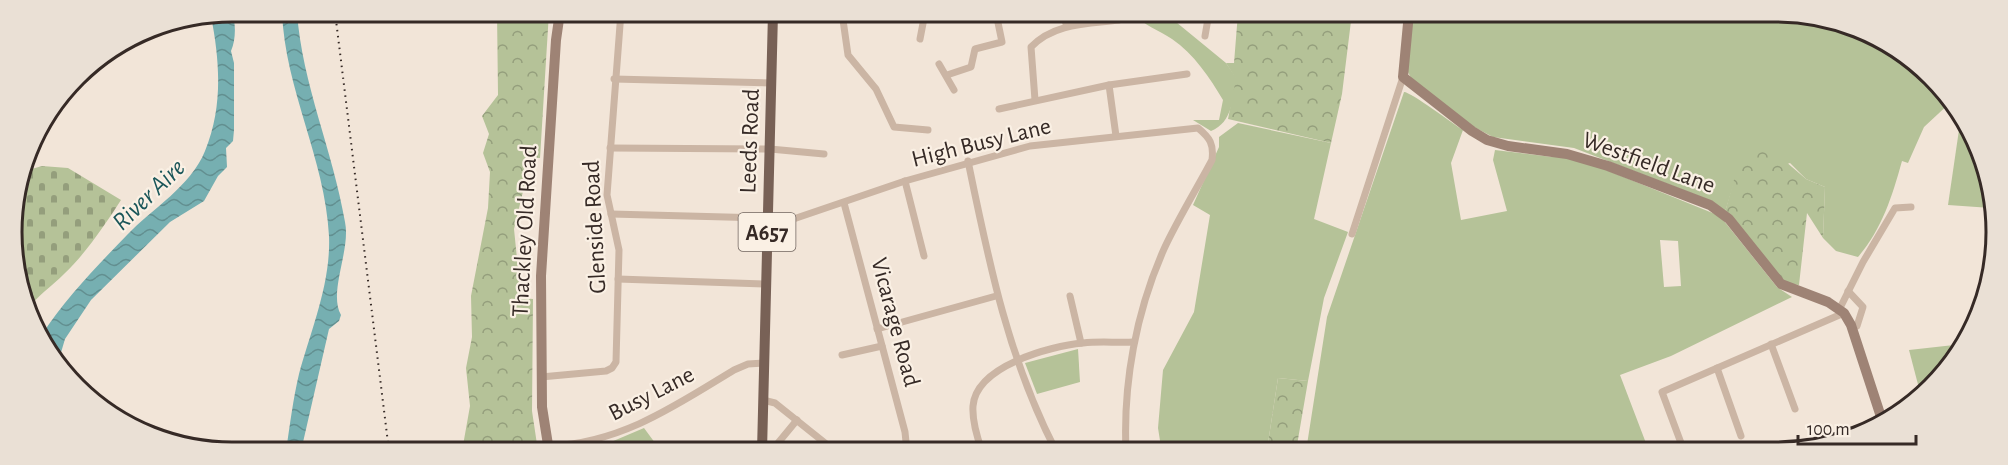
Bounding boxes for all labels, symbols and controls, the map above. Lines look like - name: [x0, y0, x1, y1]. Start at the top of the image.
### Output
- street label: Leeds Road: [736, 88, 764, 194]
- street label: High Busy Lane: [909, 114, 1053, 172]
- street label: Westfield Lane: [1579, 128, 1718, 198]
- street label: Thackley Old Road: [509, 145, 541, 317]
- water label: River Aire: [107, 154, 190, 235]
- street label: Glenside Road: [580, 160, 610, 294]
- road number: A657: [738, 213, 795, 251]
- street label: Vicarage Road: [866, 255, 924, 389]
- street label: Busy Lane: [605, 362, 698, 426]
- scale bar: [1798, 408, 1916, 446]
- text: 100 m: [1807, 421, 1850, 439]

